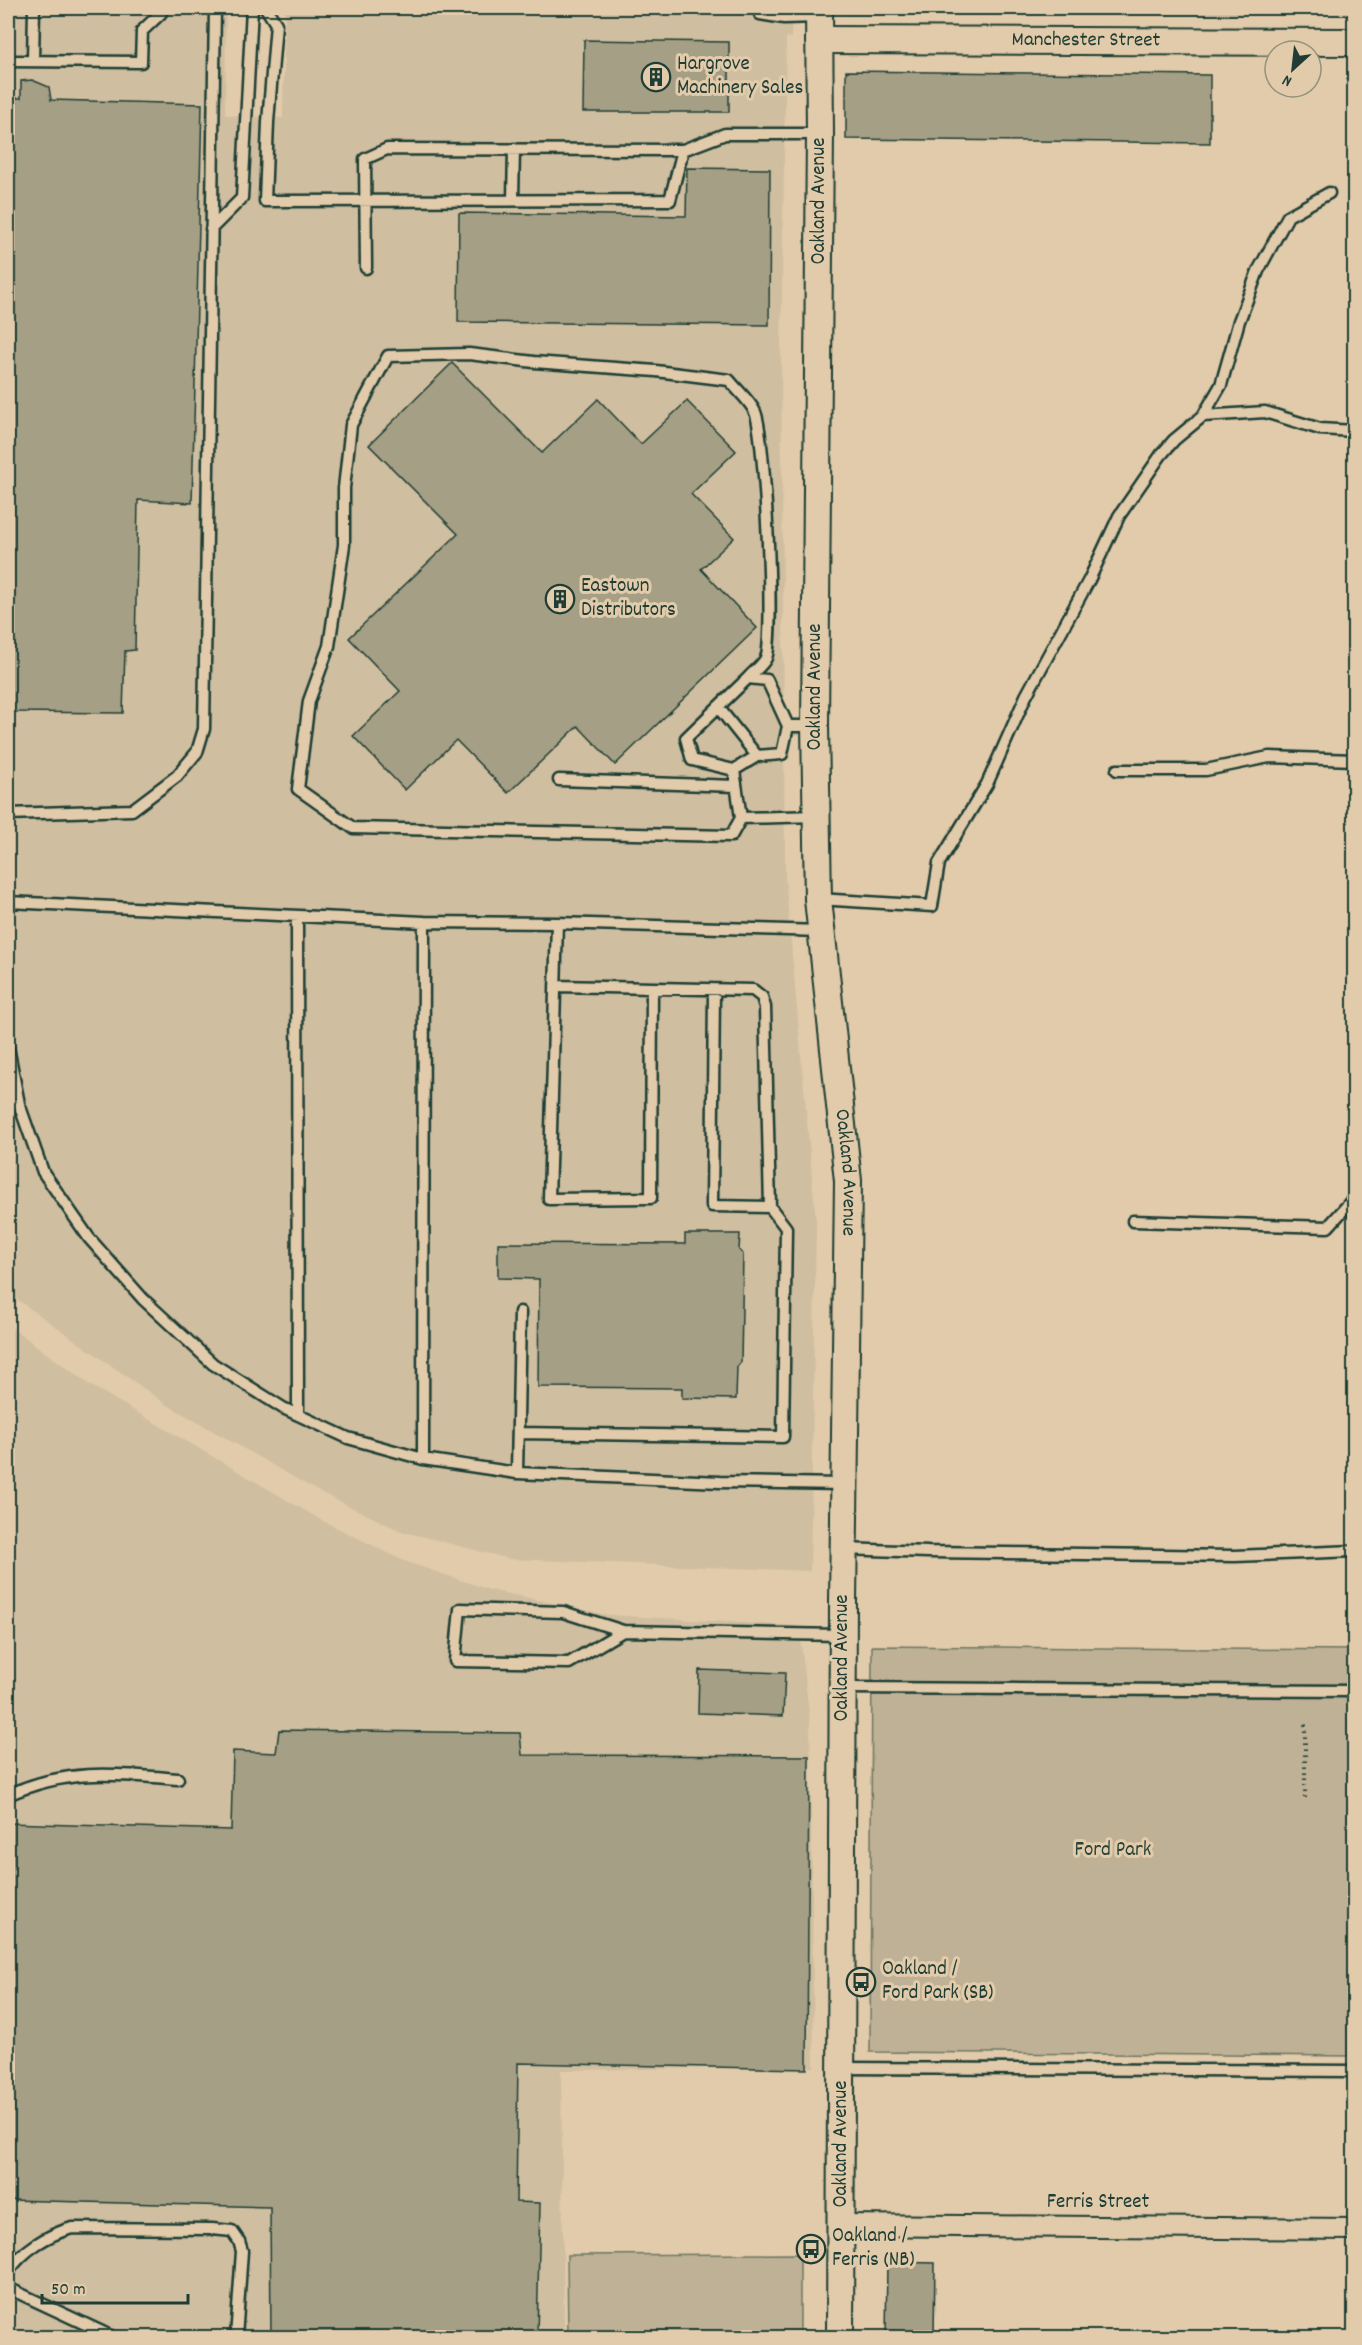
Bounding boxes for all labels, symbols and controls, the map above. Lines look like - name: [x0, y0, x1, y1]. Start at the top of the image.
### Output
- street label: Manchester Street: [1012, 26, 1161, 56]
- north arrow: [1263, 39, 1323, 99]
- place label: Hargrove Machinery Sales: [677, 50, 803, 104]
- building icon: Hargrove Machinery Sales: [640, 61, 672, 93]
- text: N: [1278, 68, 1296, 92]
- street label: Oakland Avenue: [805, 137, 835, 265]
- place label: Eastown Distributors: [581, 572, 676, 626]
- building icon: Eastown Distributors: [544, 583, 576, 615]
- street label: Oakland Avenue: [801, 623, 831, 751]
- street label: Oakland Avenue: [825, 1108, 863, 1236]
- street label: Oakland Avenue: [828, 1594, 858, 1722]
- park label: Ford Park: [1075, 1836, 1151, 1866]
- place label: Oakland / Ford Park (SB): [882, 1955, 993, 2009]
- bus stop icon: Oakland / Ford Park (SB): [845, 1966, 877, 1998]
- street label: Oakland Avenue: [827, 2080, 857, 2208]
- street label: Ferris Street: [1047, 2188, 1150, 2218]
- place label: Oakland / Ferris (NB): [832, 2222, 915, 2276]
- bus stop icon: Oakland / Ferris (NB): [795, 2233, 827, 2265]
- scale bar: [42, 2267, 188, 2305]
- text: 50 m: [51, 2278, 86, 2303]

